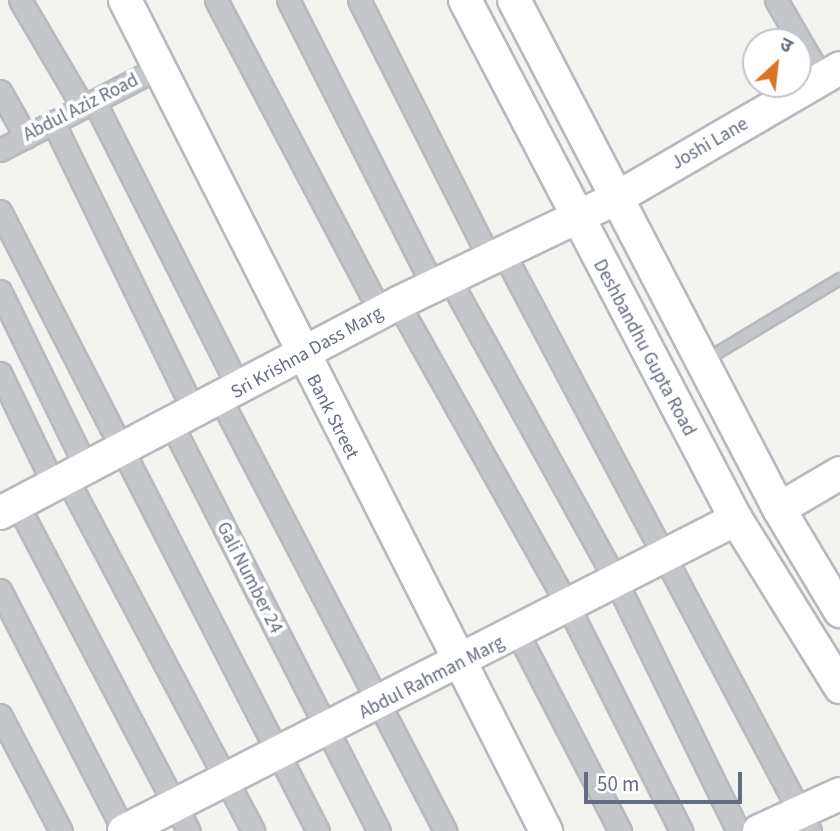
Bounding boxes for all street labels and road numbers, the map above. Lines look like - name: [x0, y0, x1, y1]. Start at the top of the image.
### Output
- street label: Abdul Aziz Road: [20, 69, 142, 147]
- street label: Joshi Lane: [668, 113, 752, 175]
- street label: Deshbandhu Gupta Road: [588, 256, 700, 440]
- street label: Sri Krishna Dass Marg: [227, 302, 387, 404]
- street label: Bank Street: [301, 371, 363, 463]
- street label: Gali Number 24: [211, 518, 287, 638]
- street label: Abdul Rahman Marg: [356, 632, 508, 724]

